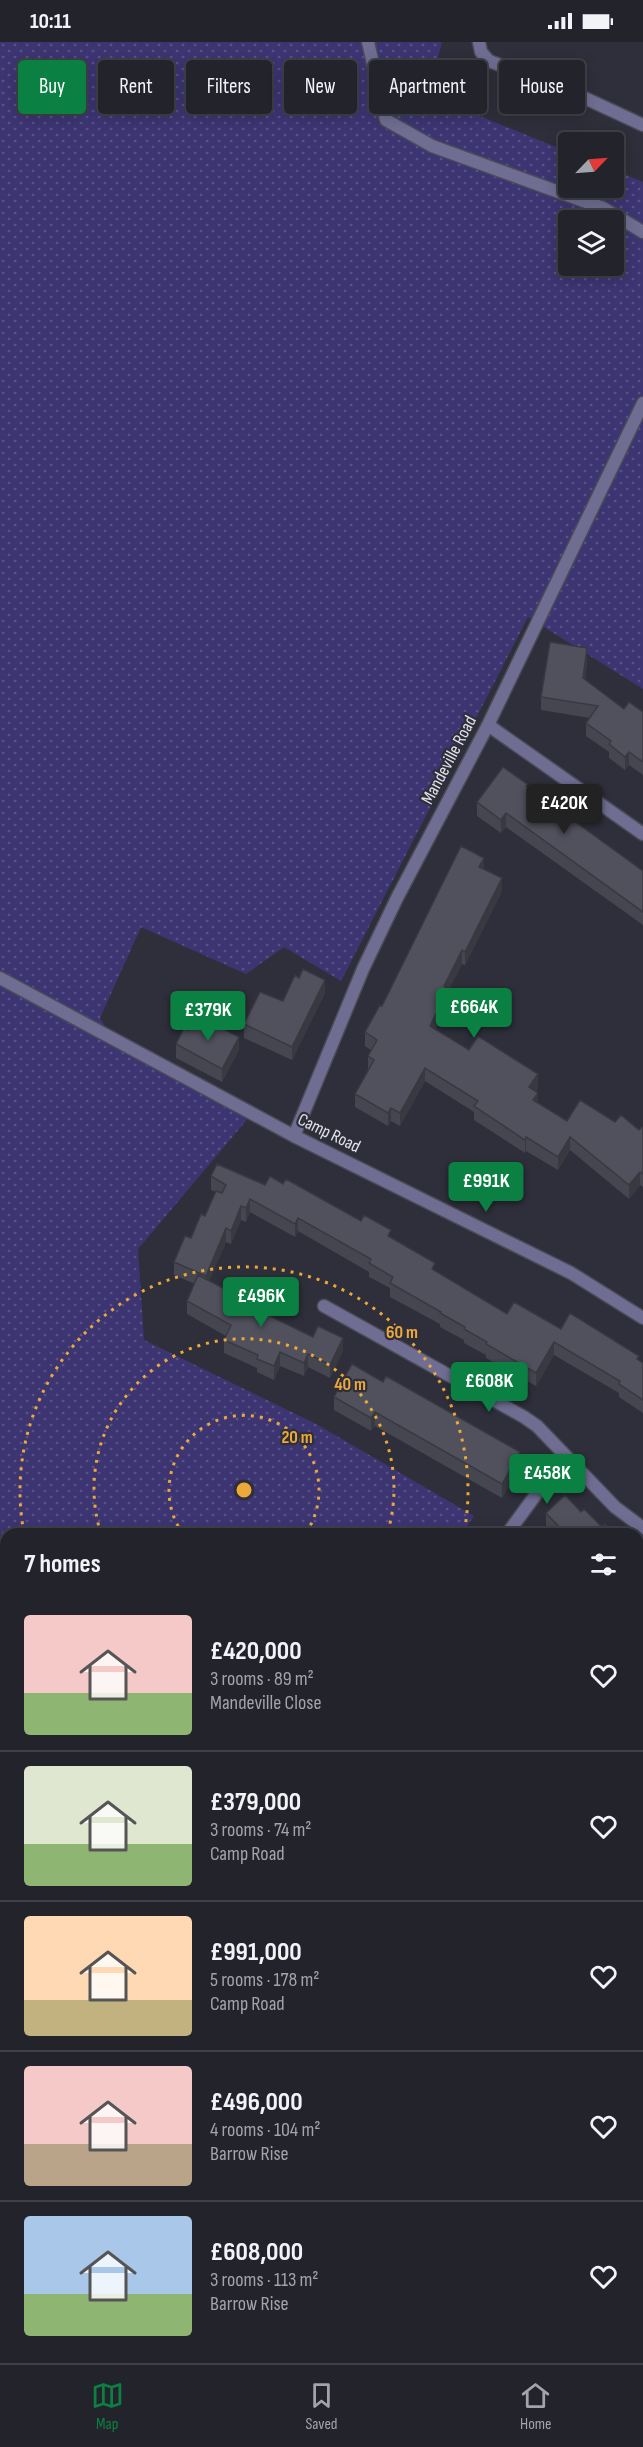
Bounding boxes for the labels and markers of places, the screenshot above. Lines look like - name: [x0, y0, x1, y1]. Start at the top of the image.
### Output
- pin: £420K: [522, 784, 606, 835]
- pin: £664K: [432, 988, 516, 1039]
- pin: £379K: [166, 991, 250, 1042]
- pin: £991K: [444, 1162, 528, 1213]
- pin: £496K: [219, 1277, 303, 1328]
- pin: £608K: [447, 1362, 531, 1413]
- pin: £458K: [505, 1454, 589, 1505]
- centre of rings: [234, 1480, 254, 1500]

